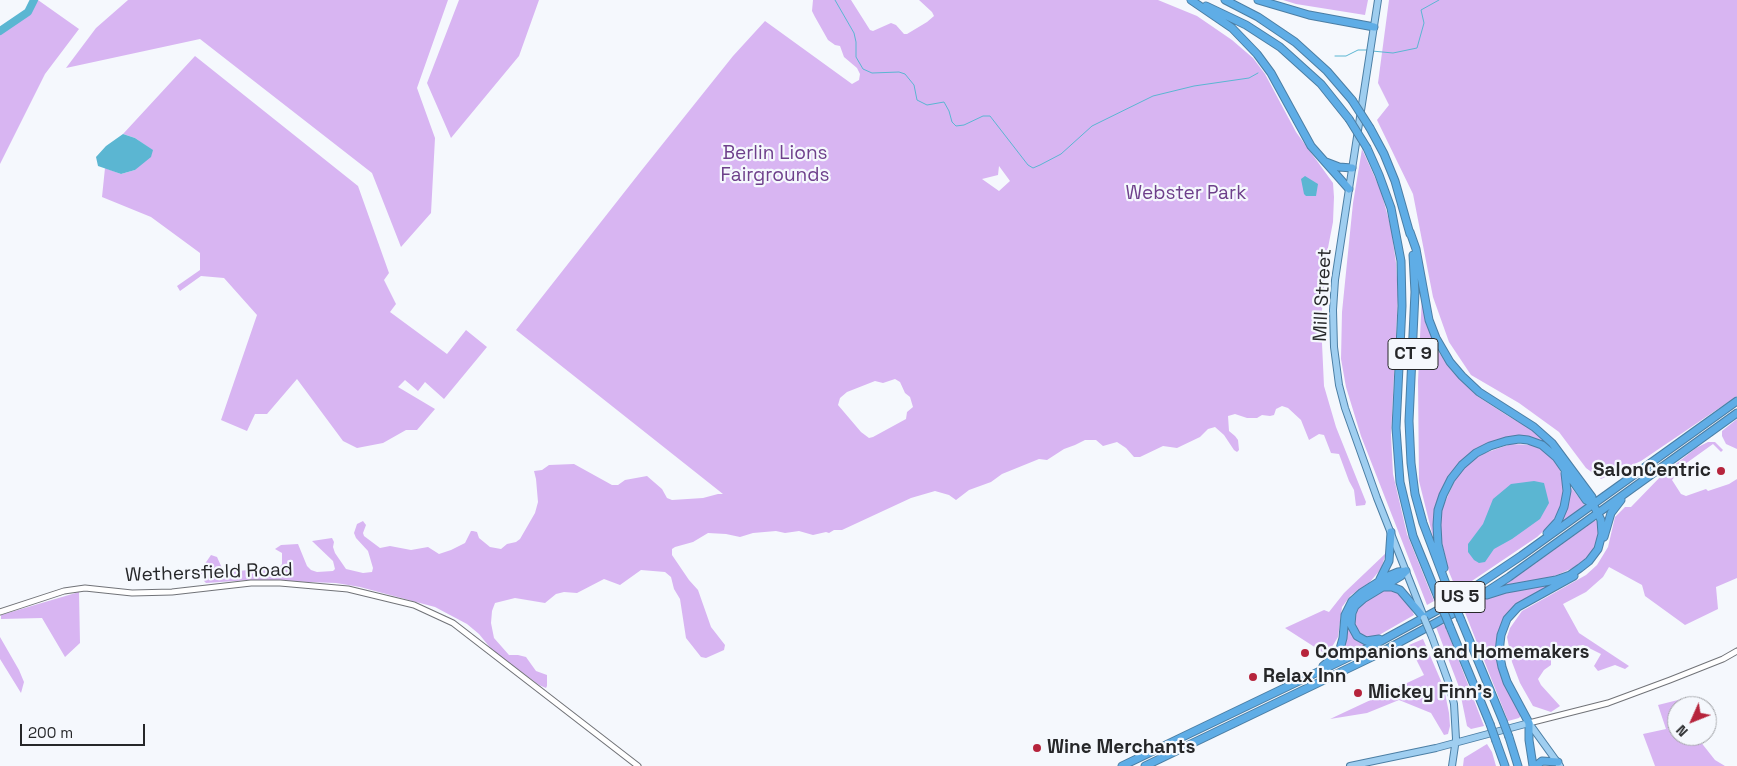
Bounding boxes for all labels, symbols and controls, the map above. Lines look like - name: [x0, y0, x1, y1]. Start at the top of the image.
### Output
- park label: Berlin Lions Fairgrounds: [721, 143, 829, 187]
- park label: Webster Park: [1126, 183, 1246, 205]
- street label: Mill Street: [1309, 248, 1337, 342]
- road number: CT 9: [1388, 338, 1438, 369]
- place label: SalonCentric: [1593, 460, 1711, 482]
- marker: SalonCentric: [1715, 465, 1727, 477]
- street label: Wethersfield Road: [125, 559, 293, 587]
- road number: US 5: [1435, 582, 1485, 612]
- place label: Companions and Homemakers: [1315, 642, 1590, 664]
- marker: Companions and Homemakers: [1299, 647, 1311, 659]
- place label: Relax Inn: [1263, 666, 1347, 688]
- marker: Relax Inn: [1247, 671, 1259, 683]
- place label: Mickey Finn's: [1368, 682, 1492, 704]
- marker: Mickey Finn's: [1352, 687, 1364, 699]
- north arrow: [1667, 696, 1717, 746]
- scale bar: [22, 714, 148, 746]
- text: N: [1672, 721, 1692, 740]
- text: 200 m: [28, 723, 73, 742]
- place label: Wine Merchants: [1047, 737, 1195, 759]
- marker: Wine Merchants: [1031, 742, 1043, 754]

